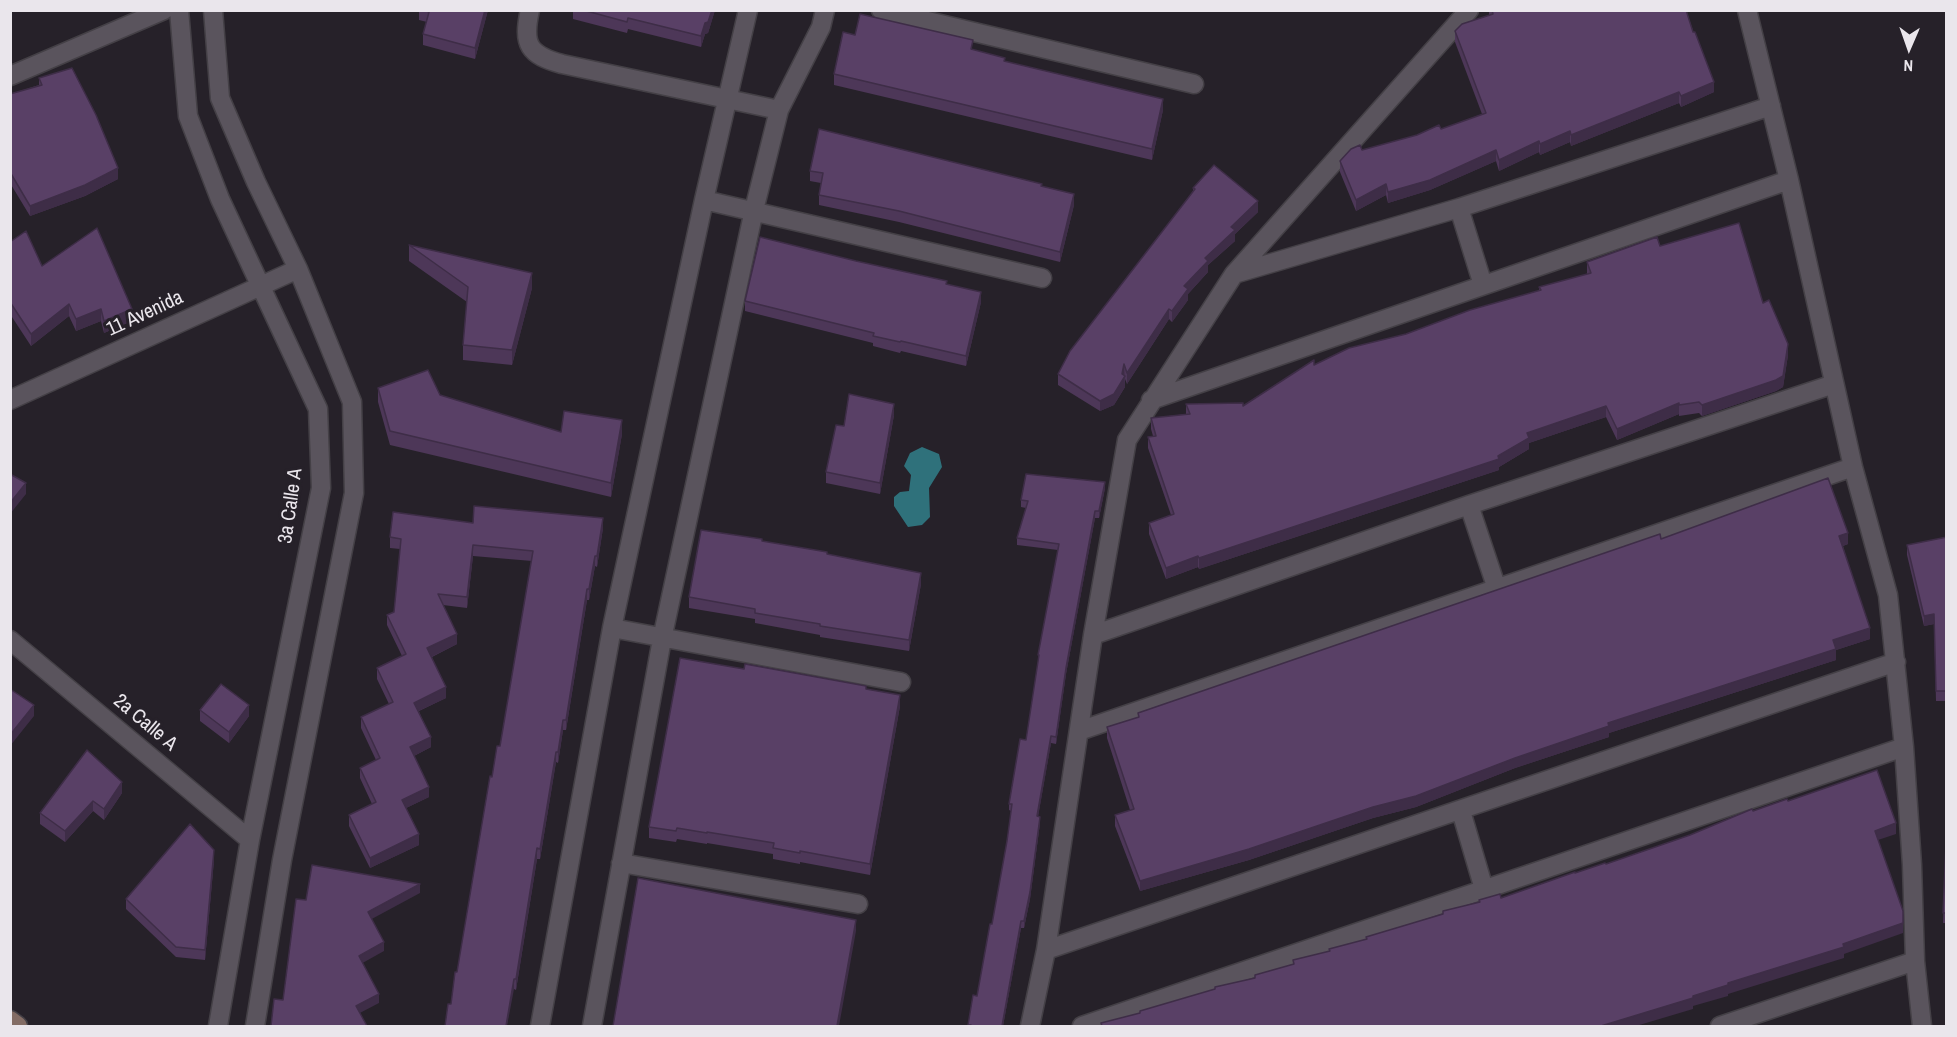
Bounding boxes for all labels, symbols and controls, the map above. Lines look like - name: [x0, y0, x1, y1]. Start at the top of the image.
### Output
- north arrow: [1879, 18, 1939, 78]
- text: N: [1903, 55, 1914, 77]
- street label: 11 Avenida: [103, 286, 187, 342]
- street label: 3a Calle A: [274, 467, 308, 545]
- street label: 2a Calle A: [108, 689, 182, 757]

